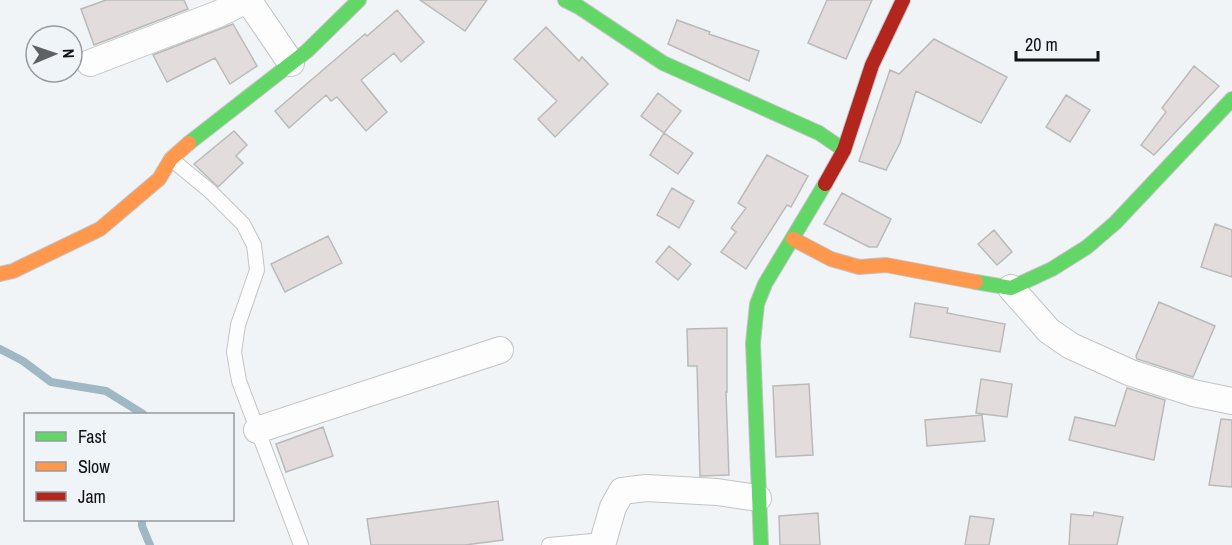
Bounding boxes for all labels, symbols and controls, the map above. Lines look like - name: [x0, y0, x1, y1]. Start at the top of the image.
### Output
- north arrow: [24, 24, 84, 84]
- scale bar: [1016, 24, 1098, 62]
- text: 20 m: [1025, 32, 1058, 57]
- text: N: [58, 48, 80, 59]
- legend: [24, 413, 234, 521]
- text: Fast: [78, 424, 106, 449]
- text: Slow: [78, 454, 110, 479]
- text: Jam: [78, 484, 106, 509]

